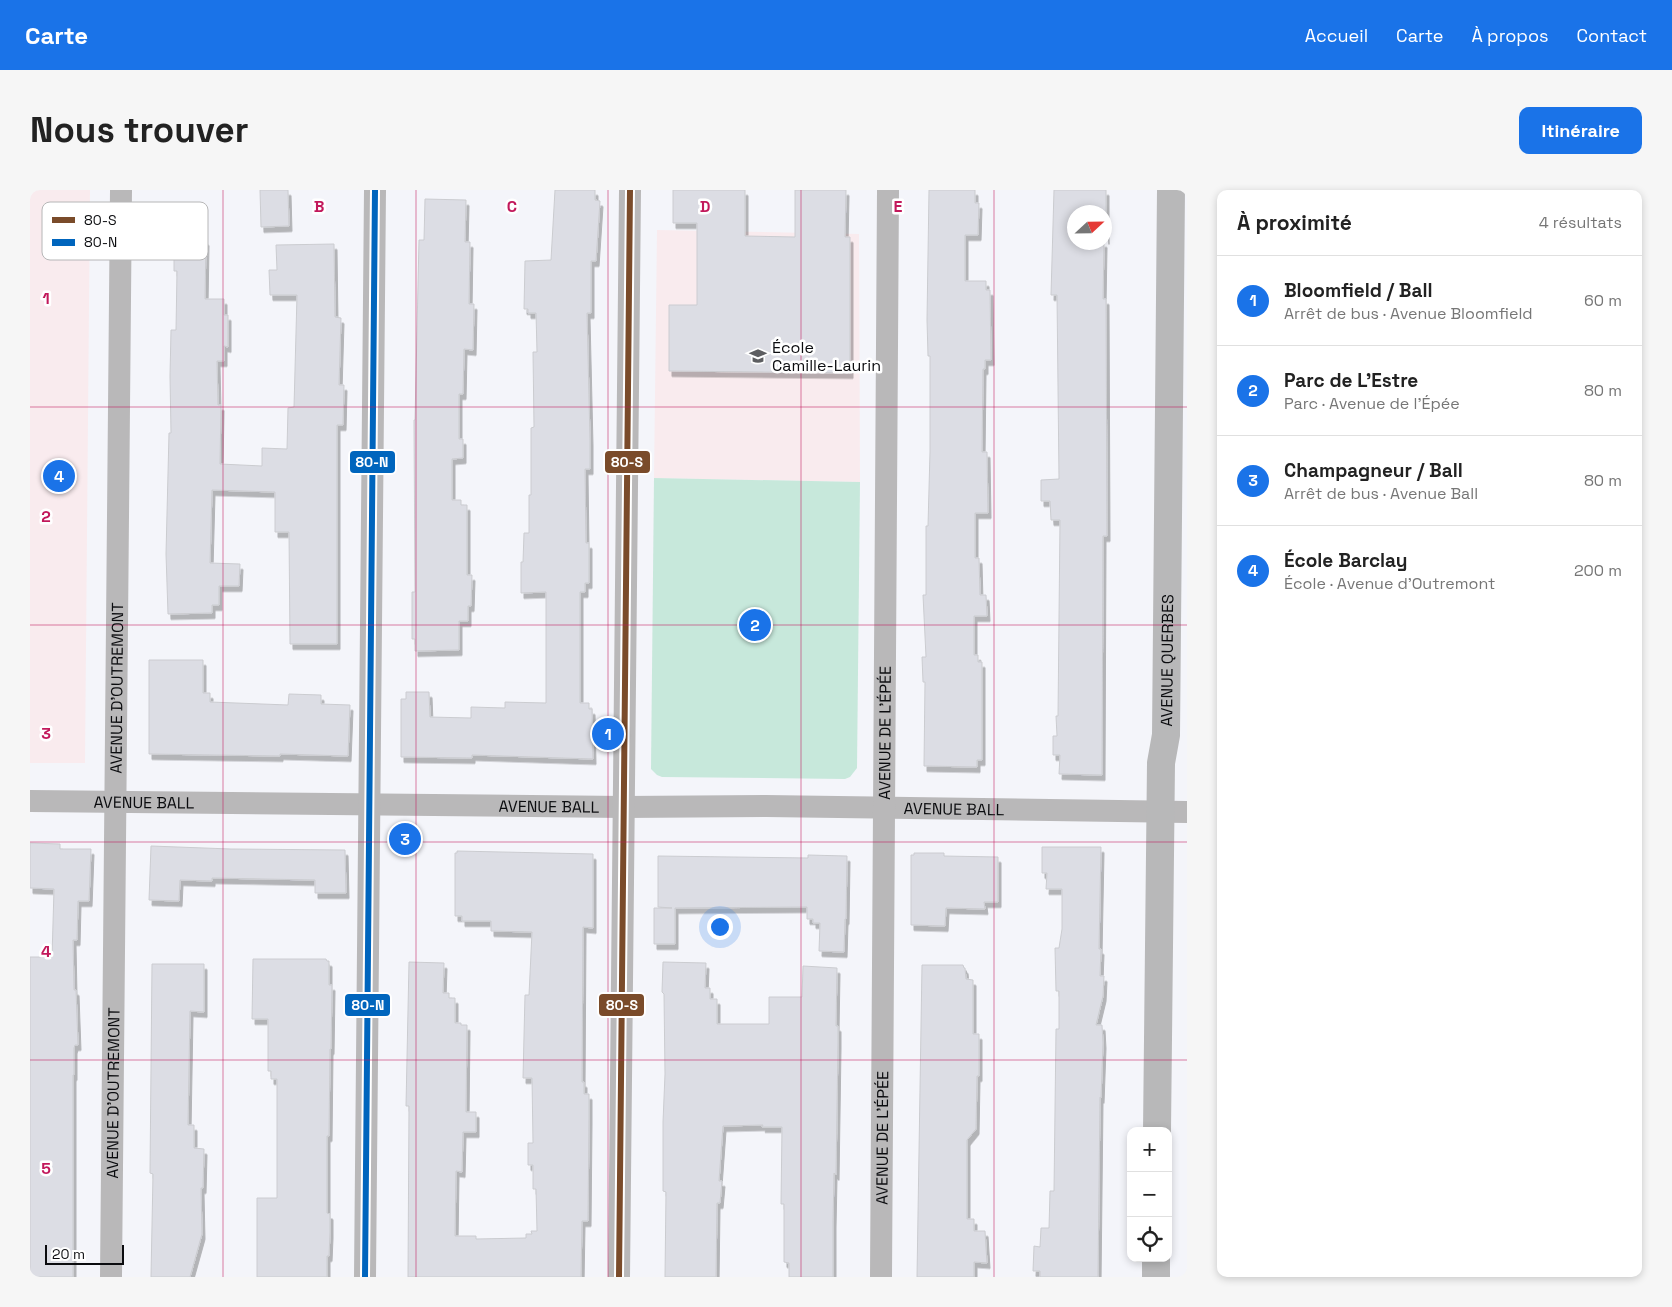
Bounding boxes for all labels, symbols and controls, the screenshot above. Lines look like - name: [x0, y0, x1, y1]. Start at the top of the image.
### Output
- text: Carte: [25, 20, 88, 51]
- text: Accueil: [1305, 24, 1368, 47]
- text: Carte: [1396, 24, 1443, 47]
- text: À propos: [1471, 24, 1549, 47]
- text: Contact: [1577, 24, 1647, 47]
- button: Itinéraire: [1519, 107, 1642, 154]
- text: Nous trouver: [30, 108, 249, 152]
- text: B: [314, 196, 324, 217]
- text: C: [507, 196, 517, 217]
- text: D: [700, 196, 710, 217]
- text: E: [894, 196, 903, 217]
- legend: [42, 202, 208, 260]
- north arrow: [1067, 205, 1112, 250]
- text: À proximité: [1237, 209, 1352, 236]
- text: 80-S: [84, 211, 117, 229]
- text: 4 résultats: [1539, 212, 1622, 233]
- text: 80-N: [84, 233, 117, 251]
- text: Bloomfield / Ball: [1284, 278, 1433, 303]
- text: 1: [42, 288, 50, 309]
- text: 1: [1249, 290, 1257, 311]
- text: 60 m: [1584, 290, 1622, 311]
- text: Arrêt de bus · Avenue Bloomfield: [1284, 303, 1533, 324]
- place label: École Camille-Laurin: [772, 337, 881, 376]
- school or university icon: École Camille-Laurin: [748, 346, 768, 366]
- text: Parc de L'Estre: [1284, 368, 1418, 393]
- text: 2: [1248, 380, 1258, 401]
- text: 80 m: [1584, 380, 1622, 401]
- text: Parc · Avenue de l'Épée: [1284, 393, 1460, 414]
- line badge: 80-N: [349, 450, 396, 474]
- line badge: 80-S: [604, 450, 651, 474]
- text: 80-N: [356, 453, 388, 471]
- text: 80-S: [611, 453, 644, 471]
- pin: 4: [43, 457, 75, 495]
- text: Champagneur / Ball: [1284, 458, 1463, 483]
- text: 3: [1248, 470, 1258, 491]
- text: 80 m: [1584, 470, 1622, 491]
- text: Arrêt de bus · Avenue Ball: [1284, 483, 1478, 504]
- text: 2: [41, 506, 51, 527]
- text: École Barclay: [1284, 548, 1408, 573]
- text: 4: [1248, 560, 1258, 581]
- text: 200 m: [1574, 560, 1622, 581]
- text: École · Avenue d'Outremont: [1284, 573, 1495, 594]
- street label: AVENUE QUERBES: [1156, 594, 1178, 727]
- street label: AVENUE D'OUTREMONT: [106, 602, 128, 774]
- pin: 2: [739, 606, 771, 644]
- street label: AVENUE DE L'ÉPÉE: [874, 666, 896, 800]
- pin: 1: [592, 715, 624, 753]
- text: 3: [41, 723, 51, 744]
- street label: AVENUE BALL: [94, 792, 195, 814]
- street label: AVENUE BALL: [499, 796, 600, 818]
- street label: AVENUE BALL: [903, 798, 1005, 820]
- pin: 3: [389, 820, 421, 858]
- your location: [707, 914, 733, 940]
- text: 4: [41, 941, 51, 962]
- line badge: 80-N: [344, 993, 391, 1017]
- line badge: 80-S: [598, 993, 645, 1017]
- text: 80-N: [352, 996, 384, 1014]
- text: 80-S: [606, 996, 639, 1014]
- street label: AVENUE D'OUTREMONT: [102, 1007, 124, 1179]
- street label: AVENUE DE L'ÉPÉE: [871, 1071, 893, 1205]
- map controls: [1127, 1127, 1172, 1262]
- button: +: [1127, 1127, 1172, 1172]
- text: 5: [41, 1158, 51, 1179]
- button: −: [1127, 1172, 1172, 1217]
- button: locate: [1127, 1217, 1172, 1262]
- scale bar: [45, 1242, 124, 1265]
- text: 20 m: [52, 1245, 85, 1263]

